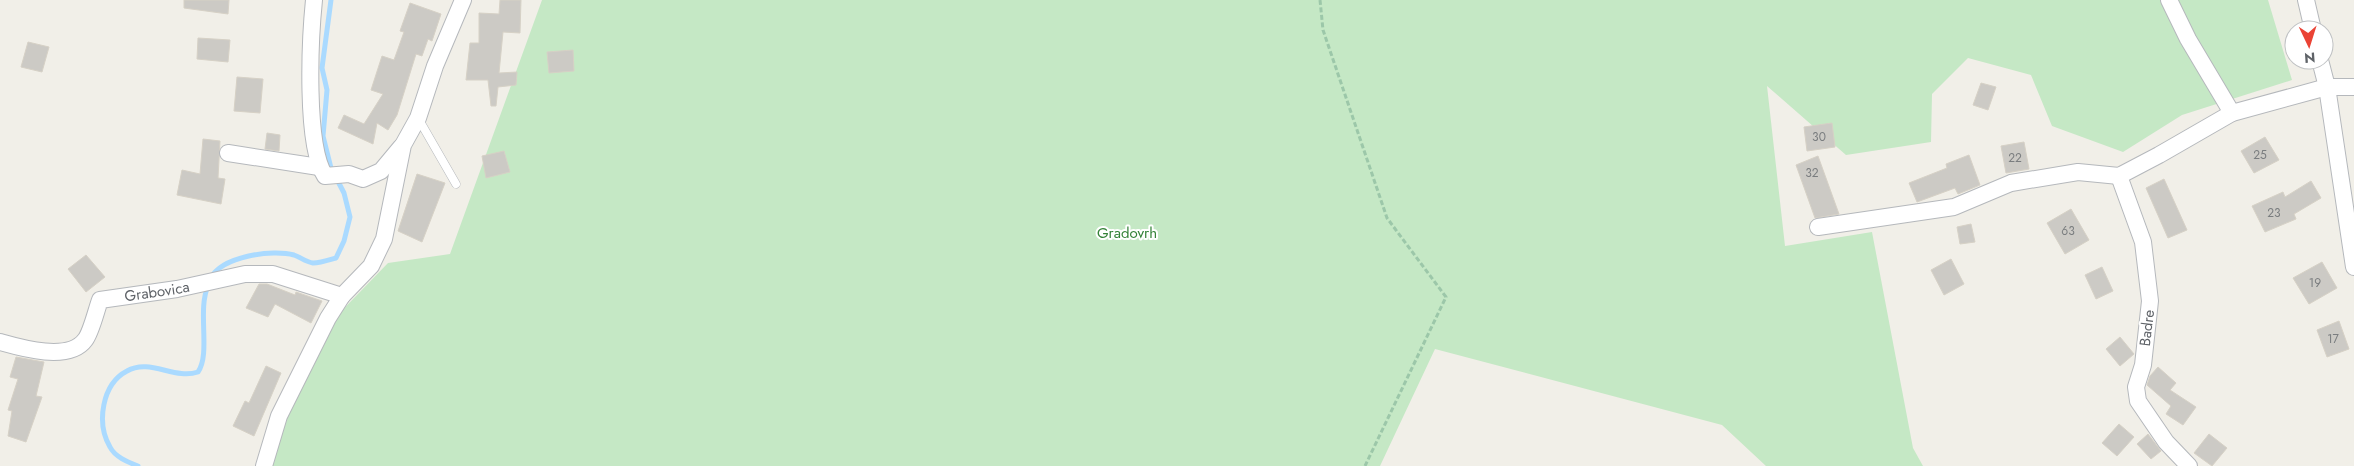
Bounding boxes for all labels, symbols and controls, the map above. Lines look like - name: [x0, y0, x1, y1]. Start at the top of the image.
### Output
- north arrow: [2284, 20, 2334, 70]
- text: N: [2304, 48, 2316, 68]
- house number: 30: [1812, 128, 1826, 146]
- house number: 25: [2253, 146, 2267, 164]
- house number: 22: [2008, 149, 2022, 167]
- house number: 32: [1805, 164, 1819, 182]
- house number: 23: [2267, 204, 2281, 222]
- park label: Gradovrh: [1097, 222, 1157, 244]
- house number: 63: [2061, 222, 2075, 240]
- house number: 19: [2309, 274, 2321, 292]
- street label: Grabovica: [123, 276, 192, 307]
- street label: Badre: [2134, 308, 2160, 348]
- house number: 17: [2327, 330, 2340, 348]

